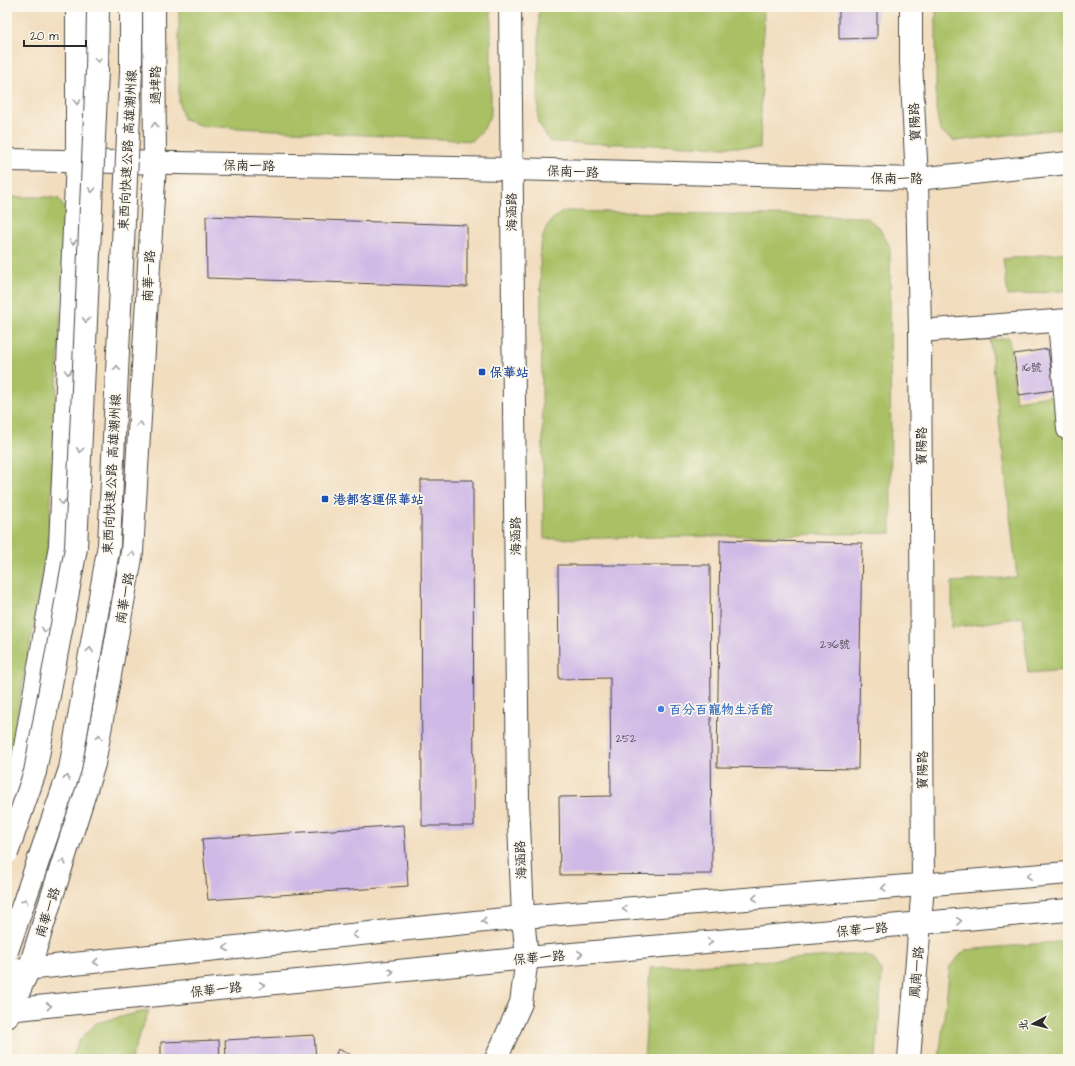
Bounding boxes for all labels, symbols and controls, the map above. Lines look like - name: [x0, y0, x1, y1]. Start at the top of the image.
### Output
- scale bar: [24, 22, 86, 48]
- text: 20 m: [30, 28, 59, 45]
- one-way arrow: [94, 57, 102, 63]
- street label: 過埤路: [147, 65, 165, 105]
- street label: 東西向快速公路 高雄潮州線: [115, 69, 141, 231]
- one-way arrow: [73, 99, 81, 105]
- street label: 寶陽路: [905, 102, 925, 142]
- one-way arrow: [151, 122, 159, 128]
- street label: 保南一路: [223, 157, 275, 175]
- street label: 保南一路: [547, 162, 599, 182]
- street label: 保南一路: [871, 170, 923, 188]
- one-way arrow: [88, 187, 96, 193]
- street label: 海涵路: [503, 192, 521, 232]
- one-way arrow: [69, 239, 78, 245]
- street label: 南華一路: [139, 250, 159, 302]
- one-way arrow: [82, 317, 90, 323]
- house number: 16號: [1022, 360, 1042, 375]
- place label: 保華站: [490, 364, 529, 382]
- one-way arrow: [113, 365, 122, 371]
- marker: 保華站: [477, 367, 487, 377]
- one-way arrow: [64, 369, 72, 375]
- street label: 東西向快速公路 高雄潮州線: [99, 393, 125, 555]
- one-way arrow: [135, 421, 144, 427]
- street label: 寶陽路: [913, 426, 931, 466]
- one-way arrow: [76, 447, 85, 453]
- place label: 港都客運保華站: [333, 491, 424, 509]
- marker: 港都客運保華站: [320, 494, 330, 504]
- one-way arrow: [58, 499, 67, 505]
- street label: 海涵路: [507, 516, 525, 556]
- one-way arrow: [127, 551, 136, 557]
- street label: 南華一路: [112, 571, 138, 625]
- one-way arrow: [42, 627, 50, 633]
- house number: 236號: [820, 637, 850, 652]
- one-way arrow: [86, 647, 94, 653]
- place label: 百分百寵物生活館: [669, 701, 773, 719]
- marker: 百分百寵物生活館: [656, 704, 666, 714]
- house number: 252: [616, 731, 637, 746]
- one-way arrow: [95, 734, 103, 740]
- street label: 寶陽路: [914, 750, 932, 790]
- one-way arrow: [62, 775, 70, 782]
- street label: 海涵路: [511, 840, 531, 880]
- one-way arrow: [58, 859, 67, 866]
- one-way arrow: [1026, 871, 1032, 880]
- one-way arrow: [881, 884, 887, 893]
- street label: 南華一路: [31, 885, 65, 940]
- one-way arrow: [752, 894, 758, 903]
- one-way arrow: [20, 898, 29, 905]
- one-way arrow: [622, 904, 628, 913]
- one-way arrow: [481, 916, 487, 925]
- one-way arrow: [956, 916, 962, 925]
- street label: 保華一路: [835, 919, 889, 941]
- one-way arrow: [352, 930, 358, 939]
- one-way arrow: [707, 938, 713, 947]
- one-way arrow: [223, 943, 229, 952]
- street label: 鳳南一路: [906, 945, 928, 999]
- street label: 保華一路: [512, 947, 566, 969]
- one-way arrow: [577, 949, 583, 958]
- one-way arrow: [93, 957, 99, 966]
- one-way arrow: [388, 968, 394, 977]
- street label: 保華一路: [189, 978, 243, 1002]
- one-way arrow: [259, 981, 265, 990]
- one-way arrow: [46, 1002, 52, 1011]
- north arrow: [1013, 1004, 1053, 1044]
- text: 北: [1015, 1019, 1032, 1032]

